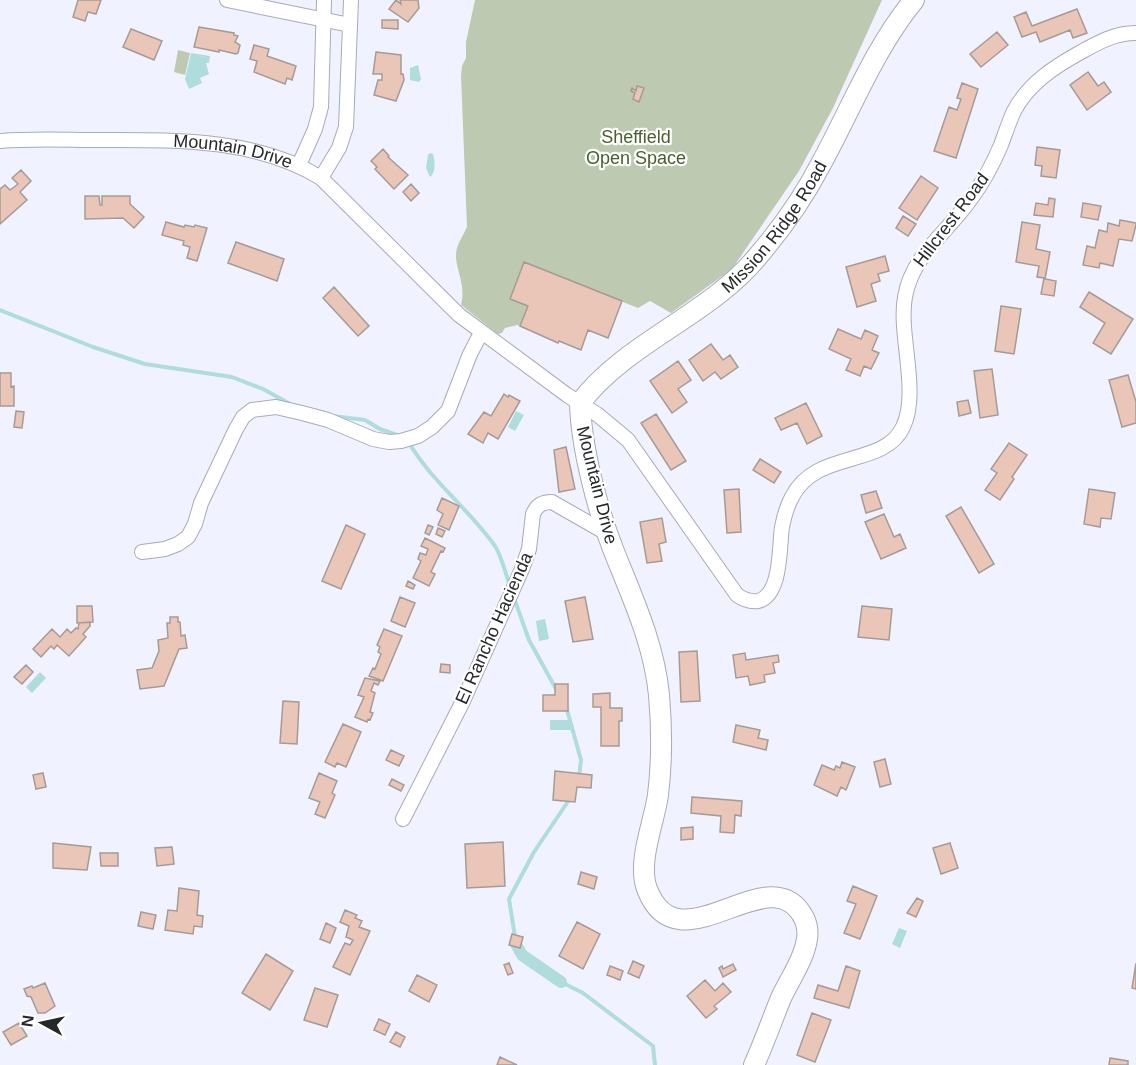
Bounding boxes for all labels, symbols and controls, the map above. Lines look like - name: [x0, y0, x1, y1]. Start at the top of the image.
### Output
- park label: Sheffield Open Space: [586, 127, 686, 168]
- street label: Mountain Drive: [173, 131, 295, 172]
- street label: Mission Ridge Road: [718, 158, 831, 297]
- street label: Hillcrest Road: [909, 169, 993, 271]
- street label: Mountain Drive: [573, 424, 621, 546]
- street label: El Rancho Hacienda: [451, 548, 537, 707]
- north arrow: [12, 993, 72, 1053]
- text: N: [18, 1014, 37, 1028]

